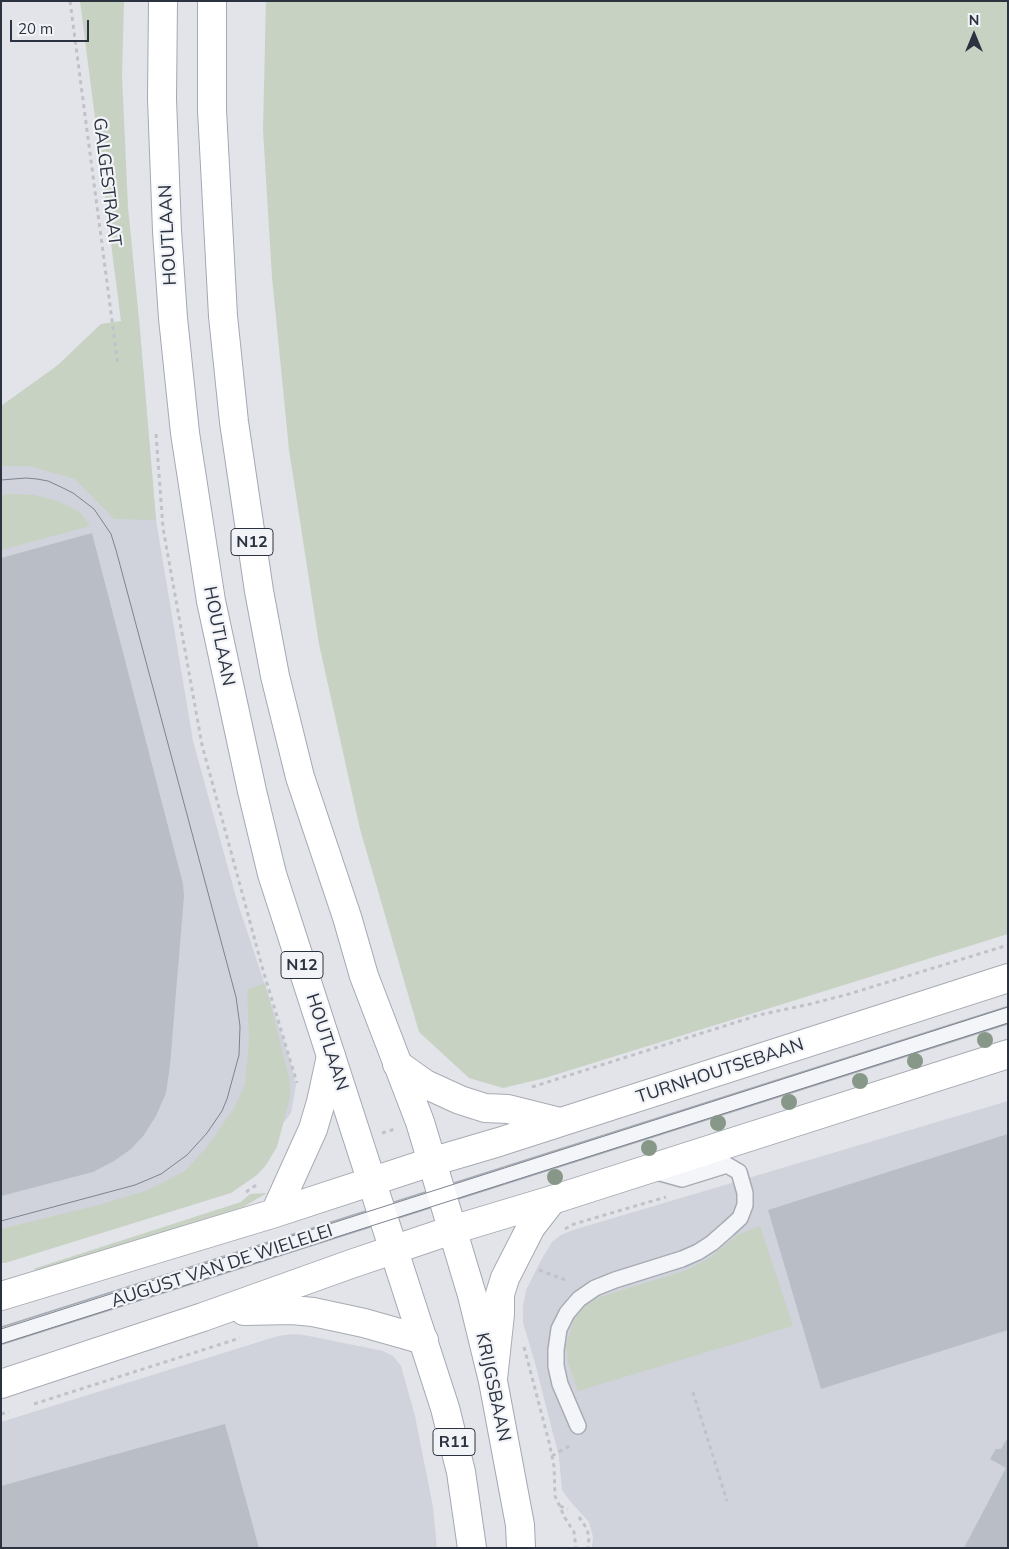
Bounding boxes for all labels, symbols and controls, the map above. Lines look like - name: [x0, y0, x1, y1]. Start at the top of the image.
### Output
- scale bar: [12, 10, 91, 42]
- north arrow: [949, 10, 999, 60]
- text: N: [969, 11, 979, 29]
- text: 20 m: [18, 19, 53, 38]
- street label: GALGESTRAAT: [88, 117, 126, 247]
- street label: HOUTLAAN: [155, 184, 181, 286]
- road number: N12: [231, 528, 273, 556]
- street label: HOUTLAAN: [199, 584, 239, 688]
- road number: N12: [281, 952, 323, 978]
- street label: HOUTLAAN: [301, 991, 353, 1093]
- street label: TURNHOUTSEBAAN: [633, 1034, 807, 1108]
- street label: AUGUST VAN DE WIELELEI: [109, 1220, 335, 1312]
- street label: KRIJGSBAAN: [471, 1331, 515, 1443]
- road number: R11: [433, 1428, 475, 1455]

